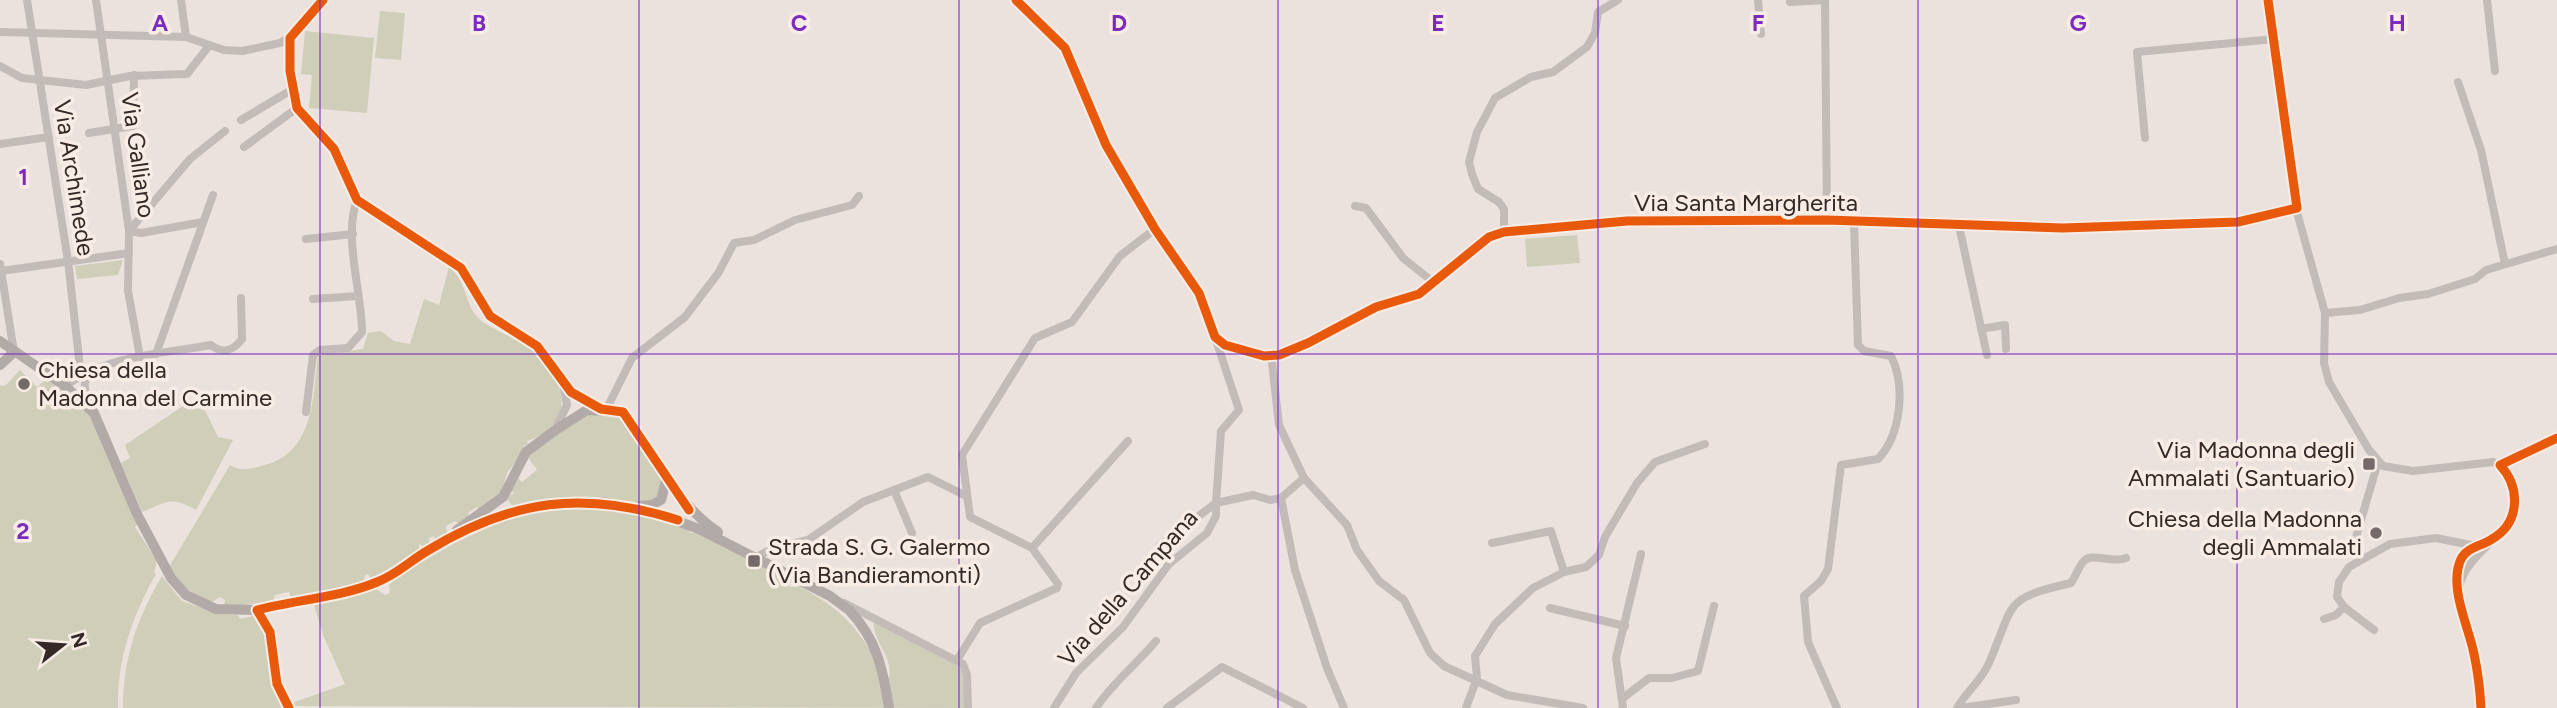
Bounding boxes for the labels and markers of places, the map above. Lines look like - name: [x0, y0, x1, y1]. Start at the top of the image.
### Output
- place label: Chiesa della Madonna del Carmine: [38, 355, 272, 412]
- marker: Chiesa della Madonna del Carmine: [16, 376, 32, 392]
- place label: Via Madonna degli Ammalati (Santuario): [2128, 435, 2355, 492]
- marker: Via Madonna degli Ammalati (Santuario): [2361, 456, 2377, 472]
- place label: Chiesa della Madonna degli Ammalati: [2128, 504, 2362, 561]
- marker: Chiesa della Madonna degli Ammalati: [2368, 525, 2384, 541]
- place label: Strada S. G. Galermo (Via Bandieramonti): [768, 532, 991, 589]
- marker: Strada S. G. Galermo (Via Bandieramonti): [746, 553, 762, 569]

